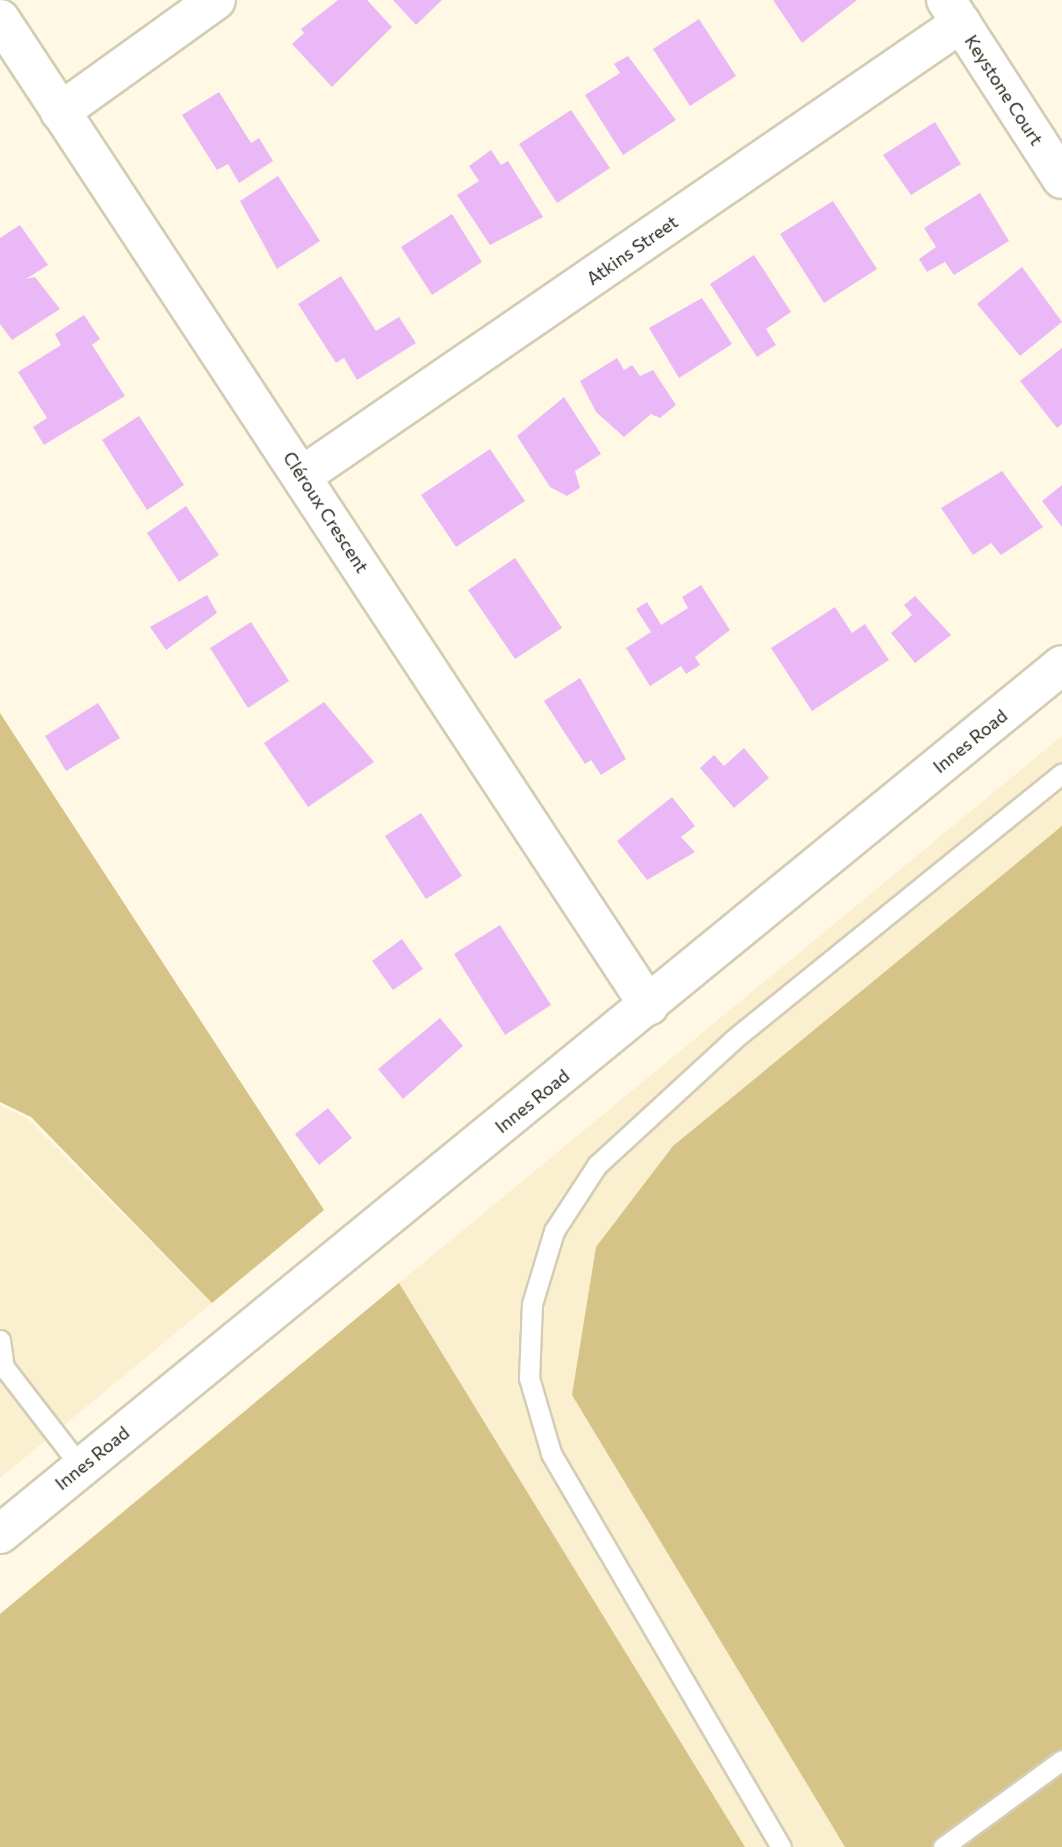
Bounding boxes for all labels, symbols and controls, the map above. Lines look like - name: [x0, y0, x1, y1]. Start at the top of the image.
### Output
- street label: Keystone Court: [960, 31, 1048, 149]
- street label: Atkins Street: [582, 211, 682, 289]
- street label: Cléroux Crescent: [279, 447, 373, 577]
- street label: Innes Road: [929, 705, 1011, 777]
- street label: Innes Road: [491, 1065, 573, 1137]
- street label: Innes Road: [51, 1422, 133, 1494]

